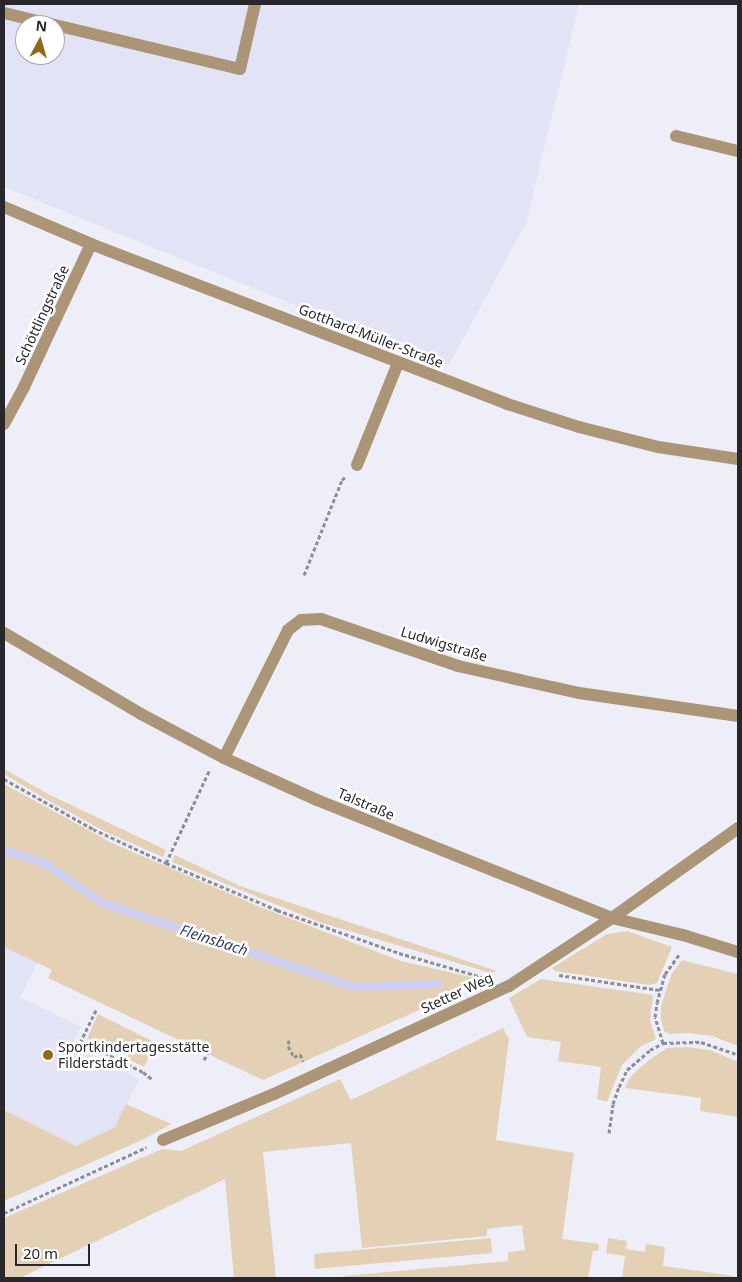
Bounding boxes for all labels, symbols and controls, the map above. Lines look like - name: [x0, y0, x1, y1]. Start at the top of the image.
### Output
- north arrow: [15, 15, 65, 65]
- text: N: [35, 16, 48, 36]
- street label: Schöttlingstraße: [12, 263, 72, 367]
- street label: Gotthard-Müller-Straße: [296, 301, 446, 371]
- street label: Ludwigstraße: [399, 623, 489, 665]
- street label: Talstraße: [335, 785, 397, 823]
- water label: Fleinsbach: [178, 921, 250, 959]
- street label: Stetter Weg: [418, 969, 496, 1017]
- place label: Sportkindertagesstätte Filderstadt: [58, 1039, 209, 1072]
- marker: Sportkindertagesstätte Filderstadt: [42, 1049, 54, 1061]
- scale bar: [18, 1234, 92, 1266]
- text: 20 m: [23, 1243, 58, 1263]

